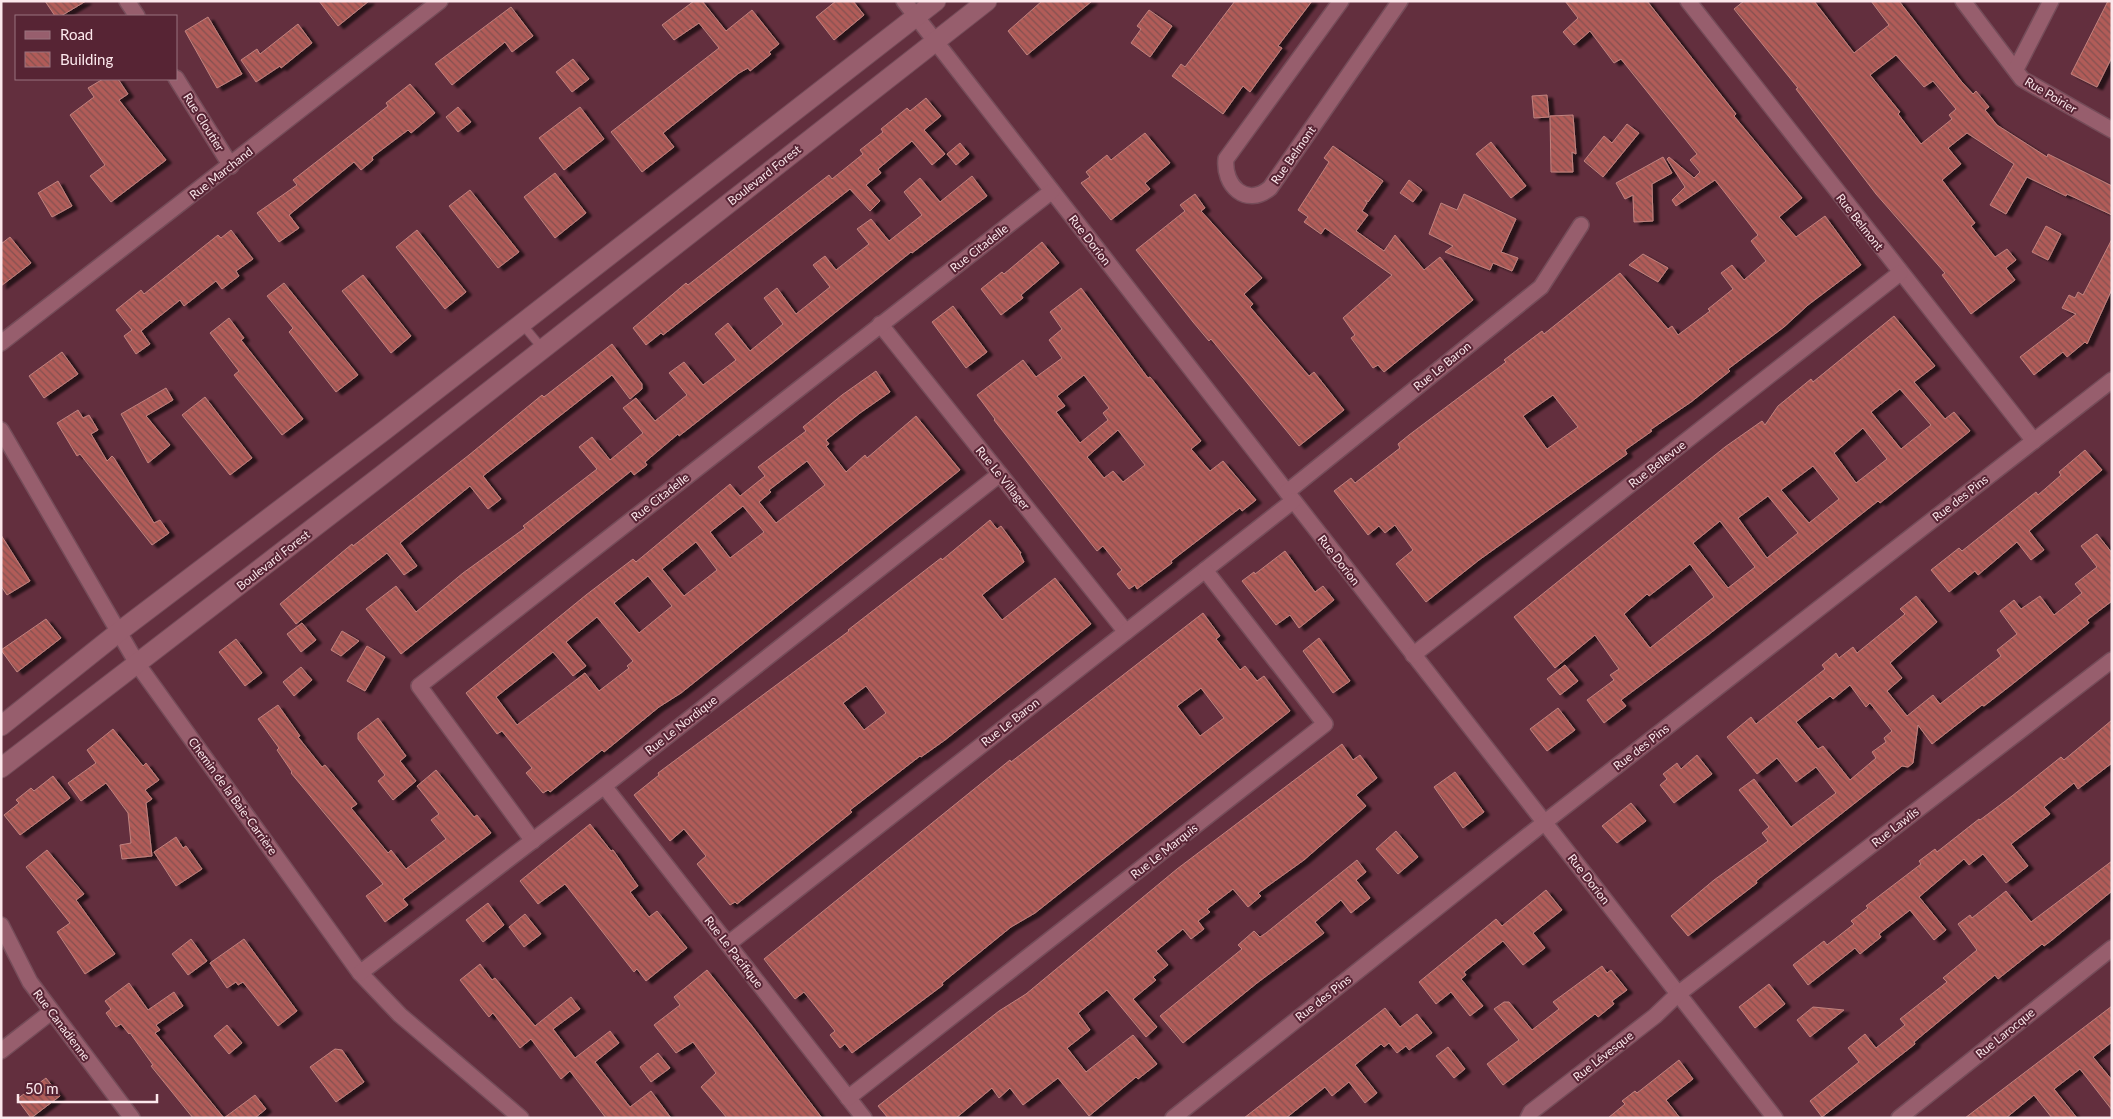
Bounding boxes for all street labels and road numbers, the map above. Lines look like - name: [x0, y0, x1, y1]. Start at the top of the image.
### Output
- street label: Rue Poirier: [2022, 74, 2080, 117]
- street label: Rue Cloutier: [180, 90, 228, 154]
- street label: Rue Belmont: [1267, 122, 1319, 187]
- street label: Boulevard Forest: [724, 141, 804, 208]
- street label: Rue Marchand: [186, 144, 256, 202]
- street label: Rue Belmont: [1833, 191, 1887, 254]
- street label: Rue Dorion: [1066, 212, 1114, 268]
- street label: Rue Citadelle: [947, 221, 1011, 275]
- street label: Rue Le Baron: [1410, 338, 1474, 394]
- street label: Rue Bellevue: [1625, 437, 1689, 491]
- street label: Rue Le Villager: [973, 443, 1034, 513]
- street label: Rue Citadelle: [628, 470, 692, 524]
- street label: Rue des Pins: [1929, 472, 1991, 524]
- street label: Boulevard Forest: [233, 526, 313, 593]
- street label: Rue Dorion: [1315, 532, 1363, 588]
- street label: Rue Le Nordique: [642, 692, 720, 758]
- street label: Rue Le Baron: [978, 695, 1042, 749]
- street label: Rue des Pins: [1610, 721, 1672, 773]
- street label: Chemin de la Baie-Carrière: [185, 734, 281, 858]
- street label: Rue Lawlis: [1868, 804, 1922, 850]
- street label: Rue Le Marquis: [1127, 820, 1201, 882]
- street label: Rue Dorion: [1565, 851, 1613, 907]
- street label: Rue Le Pacifique: [701, 913, 767, 991]
- street label: Rue des Pins: [1292, 972, 1354, 1024]
- street label: Rue Canadienne: [30, 986, 94, 1064]
- street label: Rue Larocque: [1972, 1005, 2038, 1061]
- street label: Rue Lévesque: [1570, 1028, 1636, 1084]

